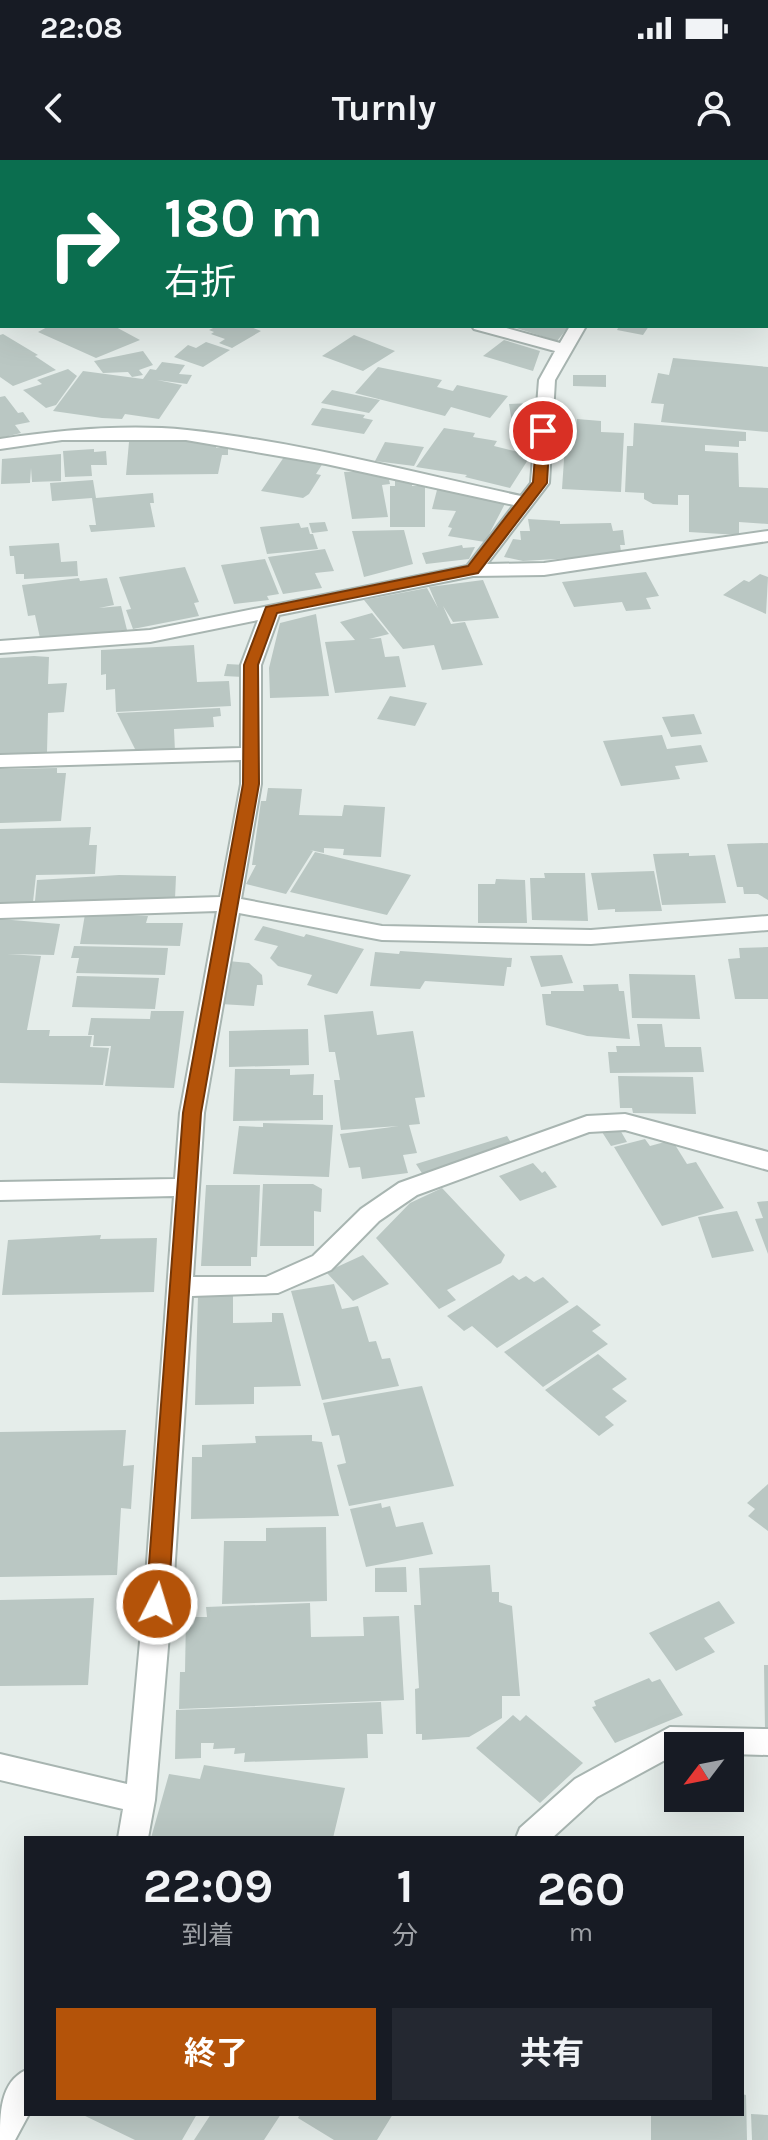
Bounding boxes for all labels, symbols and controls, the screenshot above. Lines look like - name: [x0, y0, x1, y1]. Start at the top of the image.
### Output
- text: 22:08: [40, 10, 123, 46]
- icon: back: [32, 86, 76, 130]
- icon: person: [692, 86, 736, 130]
- text: Turnly: [332, 87, 436, 129]
- text: 180 m: [164, 185, 323, 250]
- icon: right: [32, 192, 136, 296]
- text: 右折: [164, 261, 236, 303]
- pin: [509, 397, 577, 465]
- icon: arrive: [521, 409, 565, 453]
- position arrow: [115, 1562, 199, 1646]
- north arrow: [664, 1732, 744, 1812]
- map controls: [664, 1732, 744, 1812]
- text: 22:09: [143, 1858, 273, 1914]
- text: 1: [396, 1858, 414, 1914]
- text: 260: [537, 1861, 625, 1917]
- text: m: [569, 1917, 593, 1948]
- text: 到着: [182, 1920, 234, 1951]
- text: 分: [392, 1920, 418, 1951]
- button: 終了: [56, 2008, 376, 2100]
- button: 共有: [392, 2008, 712, 2100]

